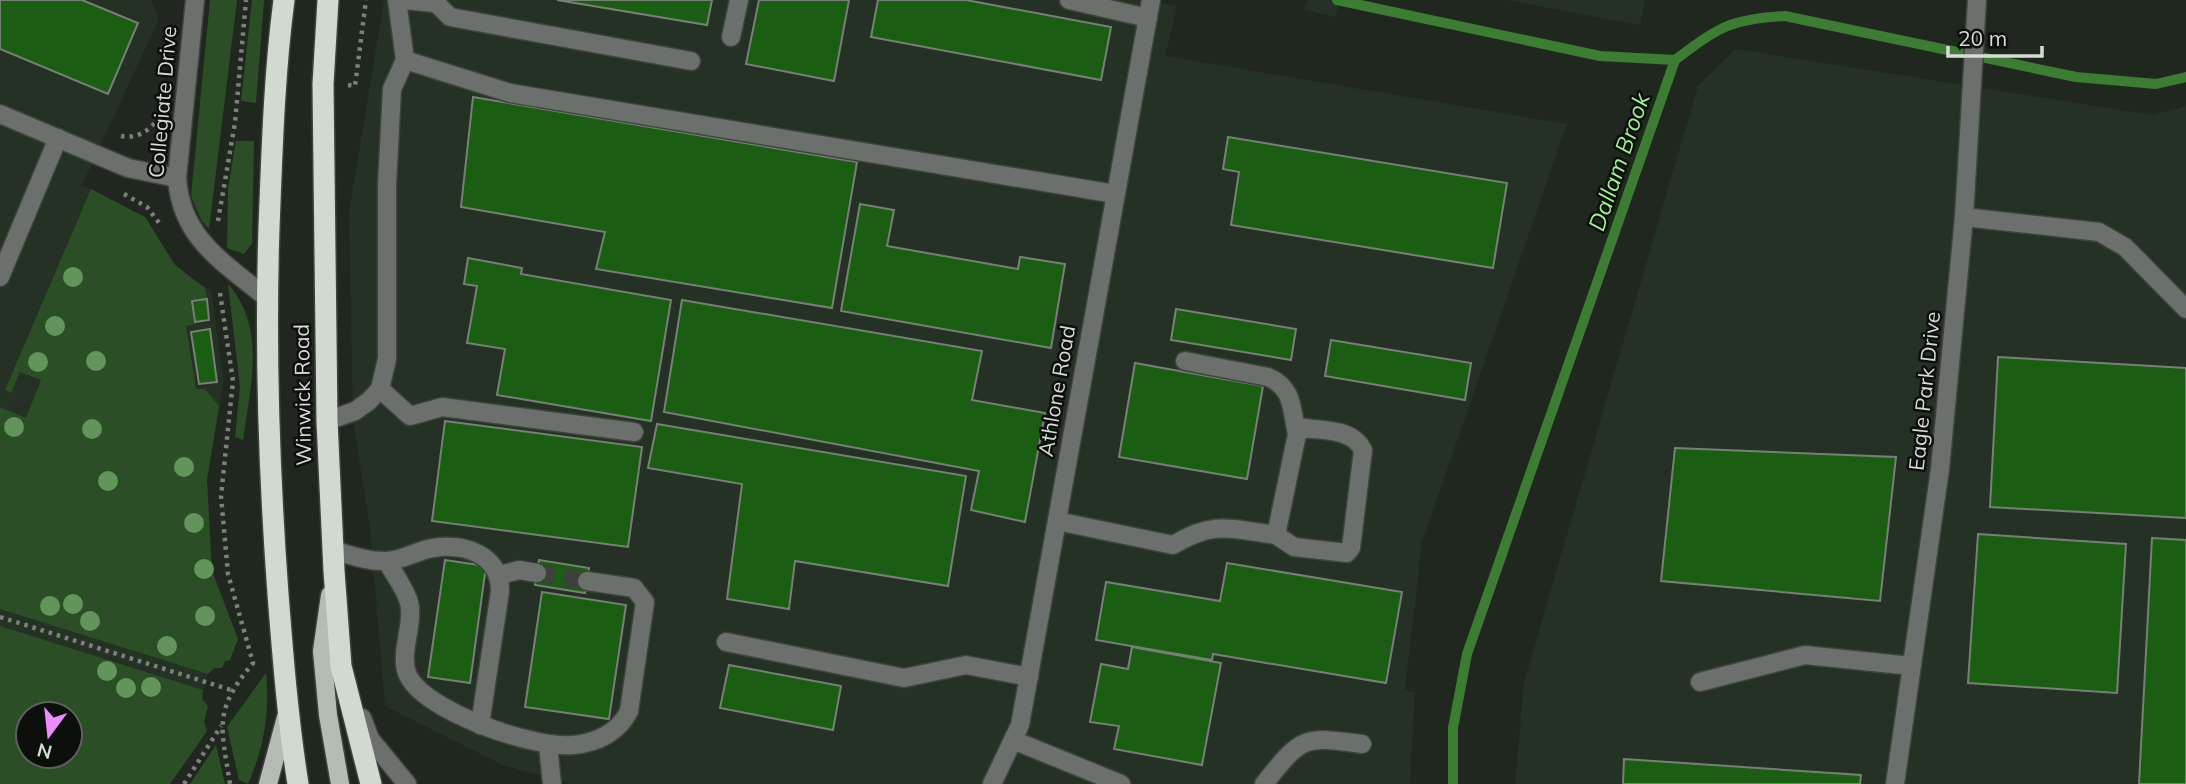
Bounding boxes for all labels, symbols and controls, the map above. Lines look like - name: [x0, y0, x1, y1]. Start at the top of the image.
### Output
- scale bar: [1948, 14, 2042, 58]
- street label: Collegiate Drive: [142, 25, 182, 179]
- text: 20 m: [1958, 25, 2007, 51]
- water label: Dallam Brook: [1581, 88, 1656, 235]
- street label: Eagle Park Drive: [1903, 310, 1945, 472]
- street label: Athlone Road: [1032, 323, 1080, 458]
- street label: Winwick Road: [288, 324, 316, 466]
- north arrow: [14, 700, 84, 770]
- text: N: [35, 738, 55, 765]

